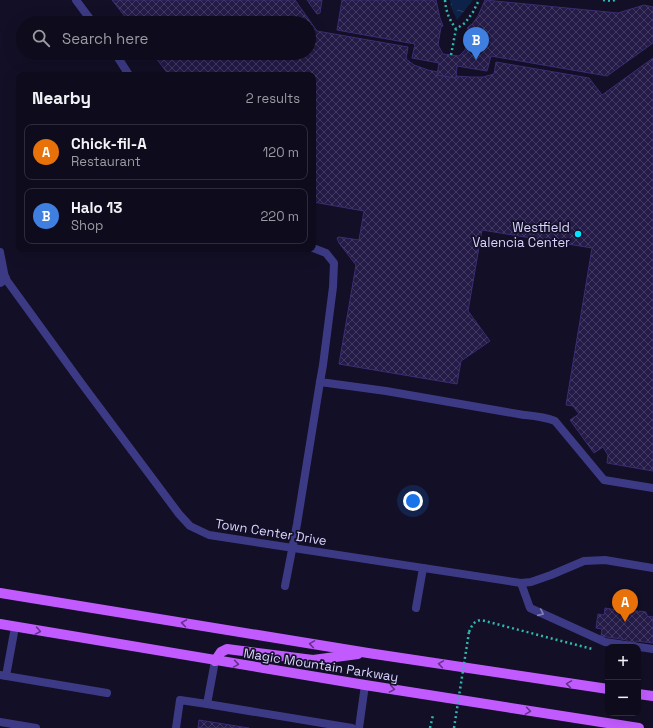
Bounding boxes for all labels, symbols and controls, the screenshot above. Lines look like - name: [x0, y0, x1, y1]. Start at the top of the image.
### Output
- search box: [16, 16, 316, 60]
- icon: search: [30, 27, 52, 49]
- pin: B: [463, 27, 489, 60]
- text: Search here: [62, 29, 148, 48]
- text: Nearby: [32, 87, 91, 109]
- text: 2 results: [246, 90, 300, 107]
- text: Chick-fil-A: [71, 134, 147, 153]
- text: A: [42, 144, 50, 161]
- text: 120 m: [263, 144, 299, 161]
- text: Restaurant: [71, 153, 141, 170]
- text: Halo 13: [71, 198, 122, 217]
- text: B: [42, 208, 50, 225]
- text: 220 m: [260, 208, 299, 225]
- text: Shop: [71, 217, 103, 234]
- place label: Westfield Valencia Center: [472, 219, 570, 251]
- marker: Westfield Valencia Center: [573, 229, 583, 239]
- your location: [403, 491, 423, 511]
- street label: Town Center Drive: [214, 515, 328, 549]
- pin: A: [612, 589, 638, 622]
- one-way arrow: [537, 608, 545, 616]
- one-way arrow: [181, 619, 187, 628]
- one-way arrow: [35, 626, 42, 635]
- one-way arrow: [309, 640, 316, 649]
- street label: Magic Mountain Parkway: [242, 644, 400, 686]
- map controls: [605, 644, 641, 716]
- button: +: [605, 644, 641, 680]
- one-way arrow: [233, 659, 239, 668]
- one-way arrow: [438, 660, 444, 669]
- one-way arrow: [566, 680, 573, 689]
- button: −: [605, 680, 641, 716]
- one-way arrow: [389, 684, 395, 693]
- one-way arrow: [525, 706, 531, 715]

